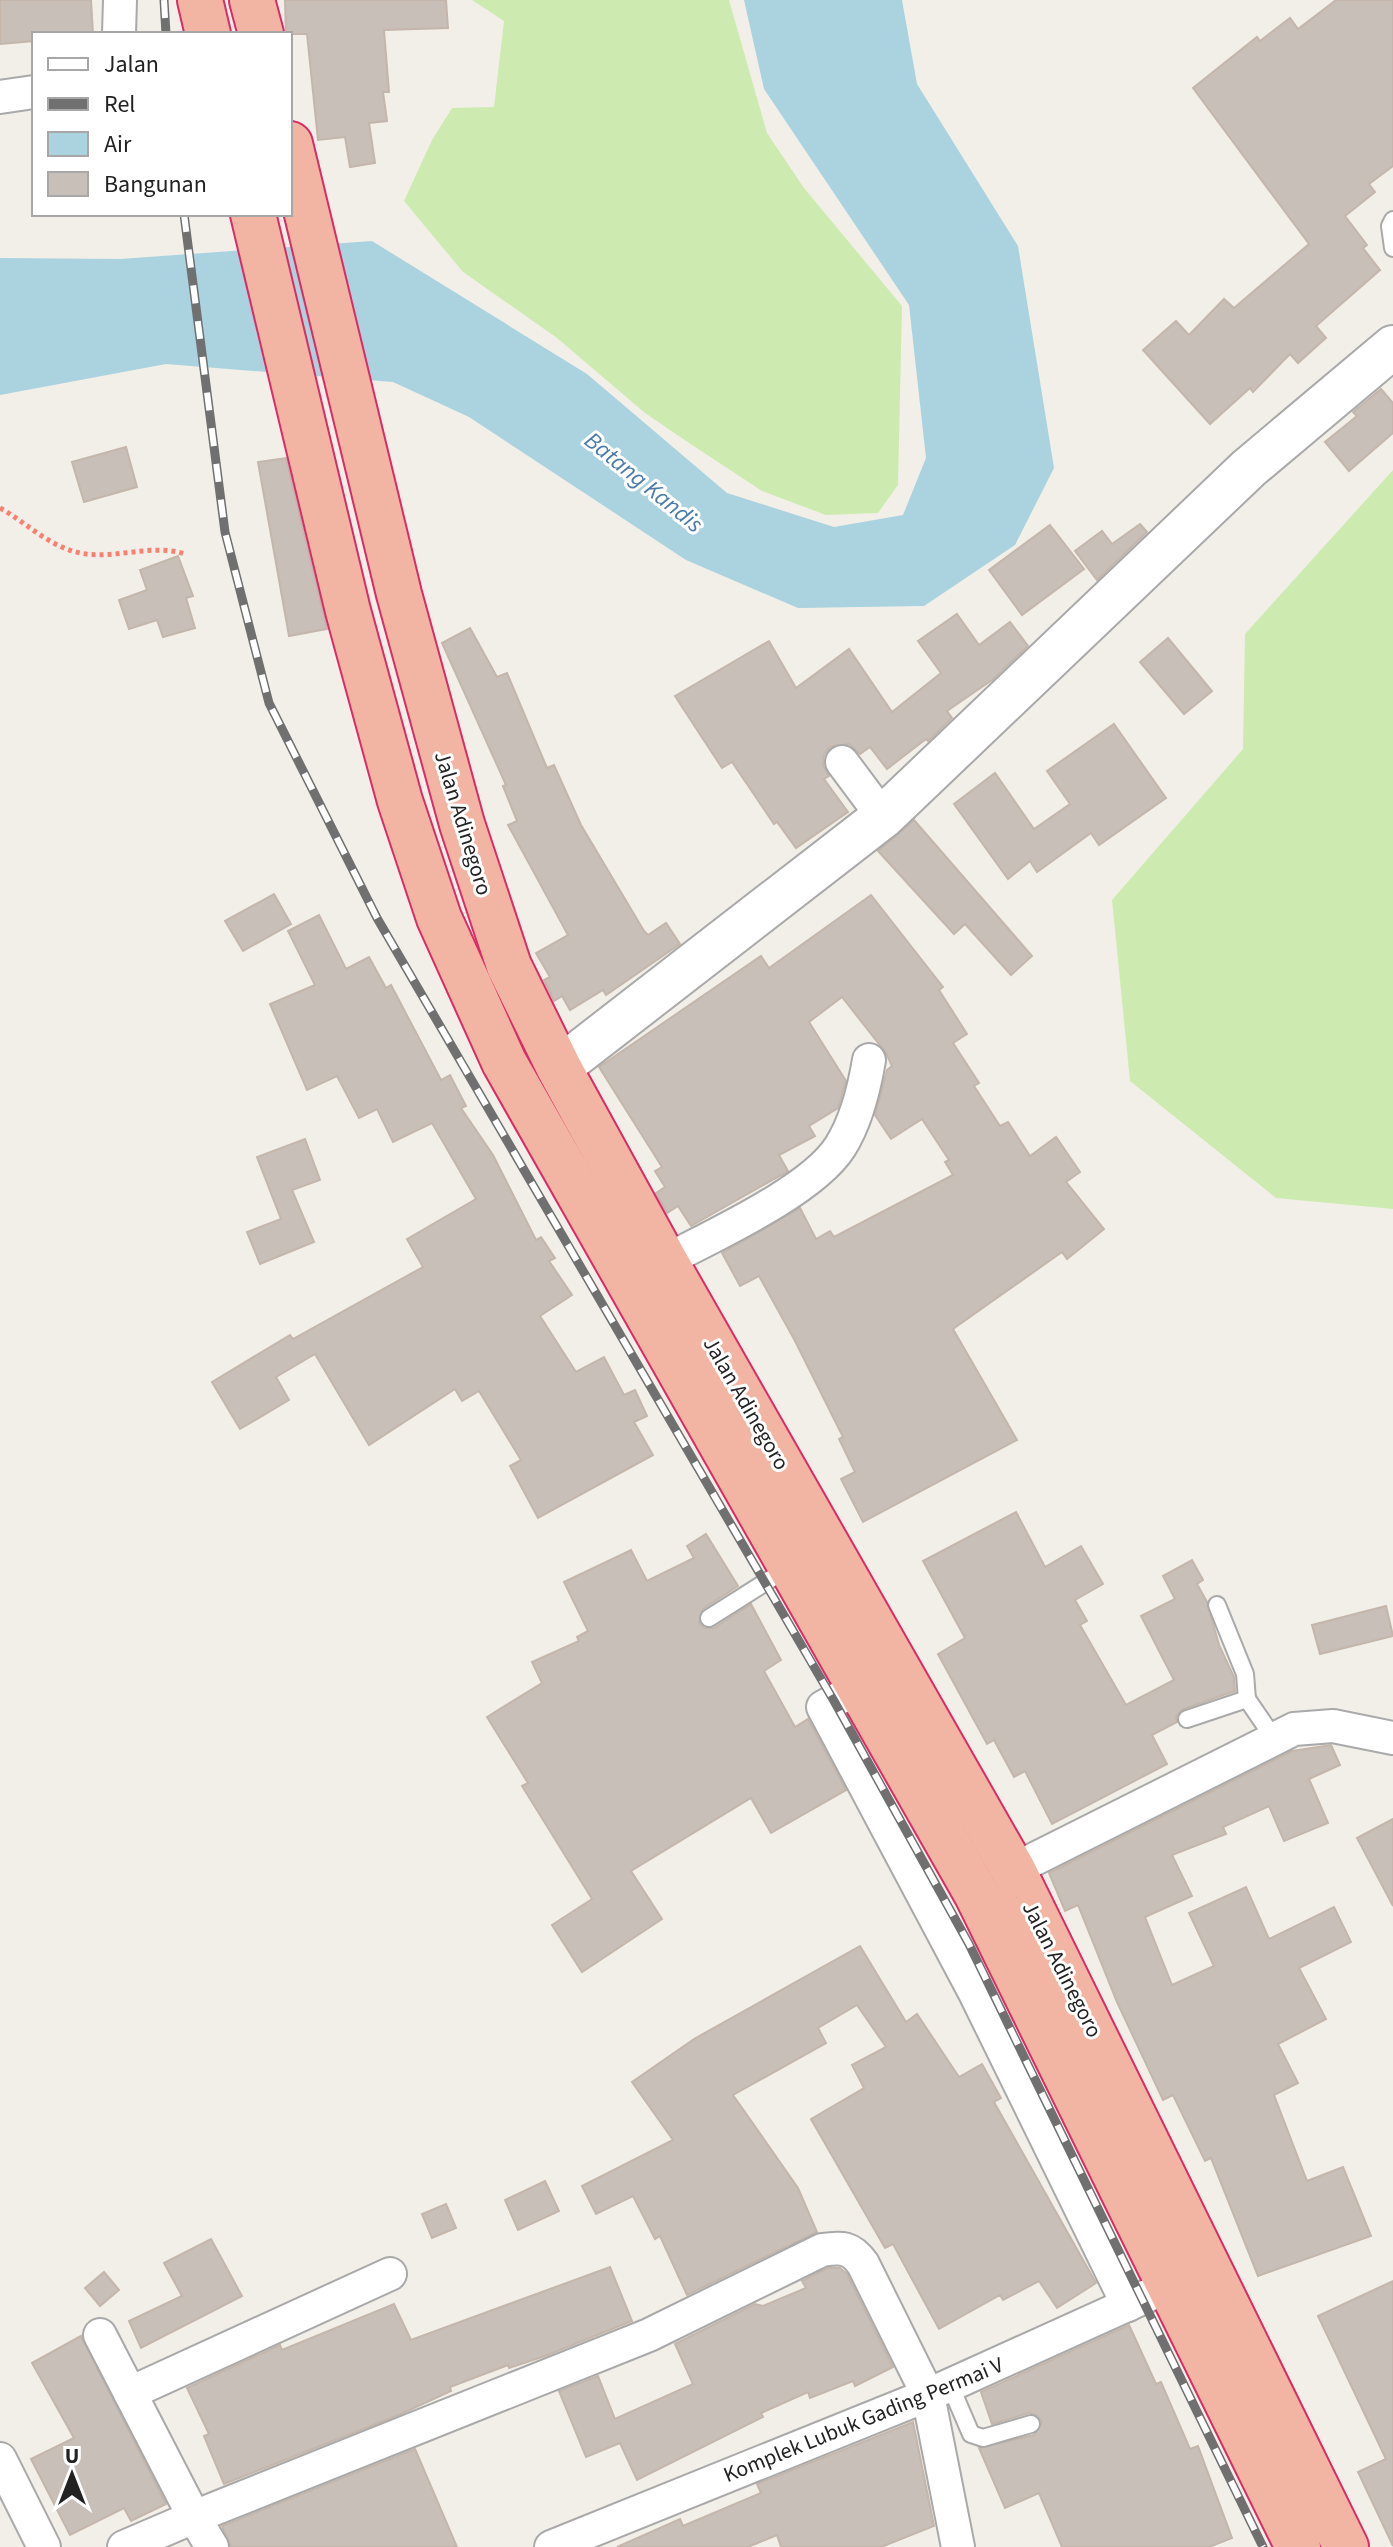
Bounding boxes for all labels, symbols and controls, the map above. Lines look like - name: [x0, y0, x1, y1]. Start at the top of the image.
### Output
- legend: [32, 32, 292, 216]
- text: Jalan: [104, 47, 159, 82]
- text: Rel: [104, 87, 135, 122]
- text: Air: [104, 127, 132, 162]
- text: Bangunan: [104, 167, 207, 202]
- water label: Batang Kandis: [577, 424, 711, 541]
- street label: Jalan Adinegoro: [426, 747, 500, 899]
- street label: Jalan Adinegoro: [695, 1331, 797, 1476]
- street label: Jalan Adinegoro: [1014, 1896, 1110, 2043]
- street label: Komplek Lubuk Gading Permai V: [719, 2349, 1009, 2491]
- north arrow: [32, 2435, 112, 2515]
- text: U: [65, 2440, 79, 2472]

